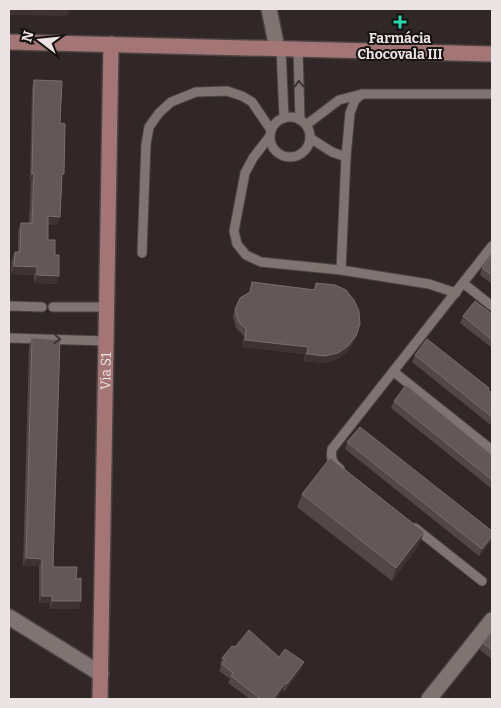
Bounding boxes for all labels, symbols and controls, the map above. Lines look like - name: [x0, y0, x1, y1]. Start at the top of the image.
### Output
- north arrow: [15, 15, 65, 65]
- marker: Farmácia Chocovala III: [394, 16, 406, 28]
- text: N: [18, 29, 38, 44]
- place label: Farmácia Chocovala III: [357, 30, 443, 63]
- one-way arrow: [294, 80, 304, 88]
- one-way arrow: [54, 334, 62, 344]
- street label: Via S1: [97, 352, 115, 390]

